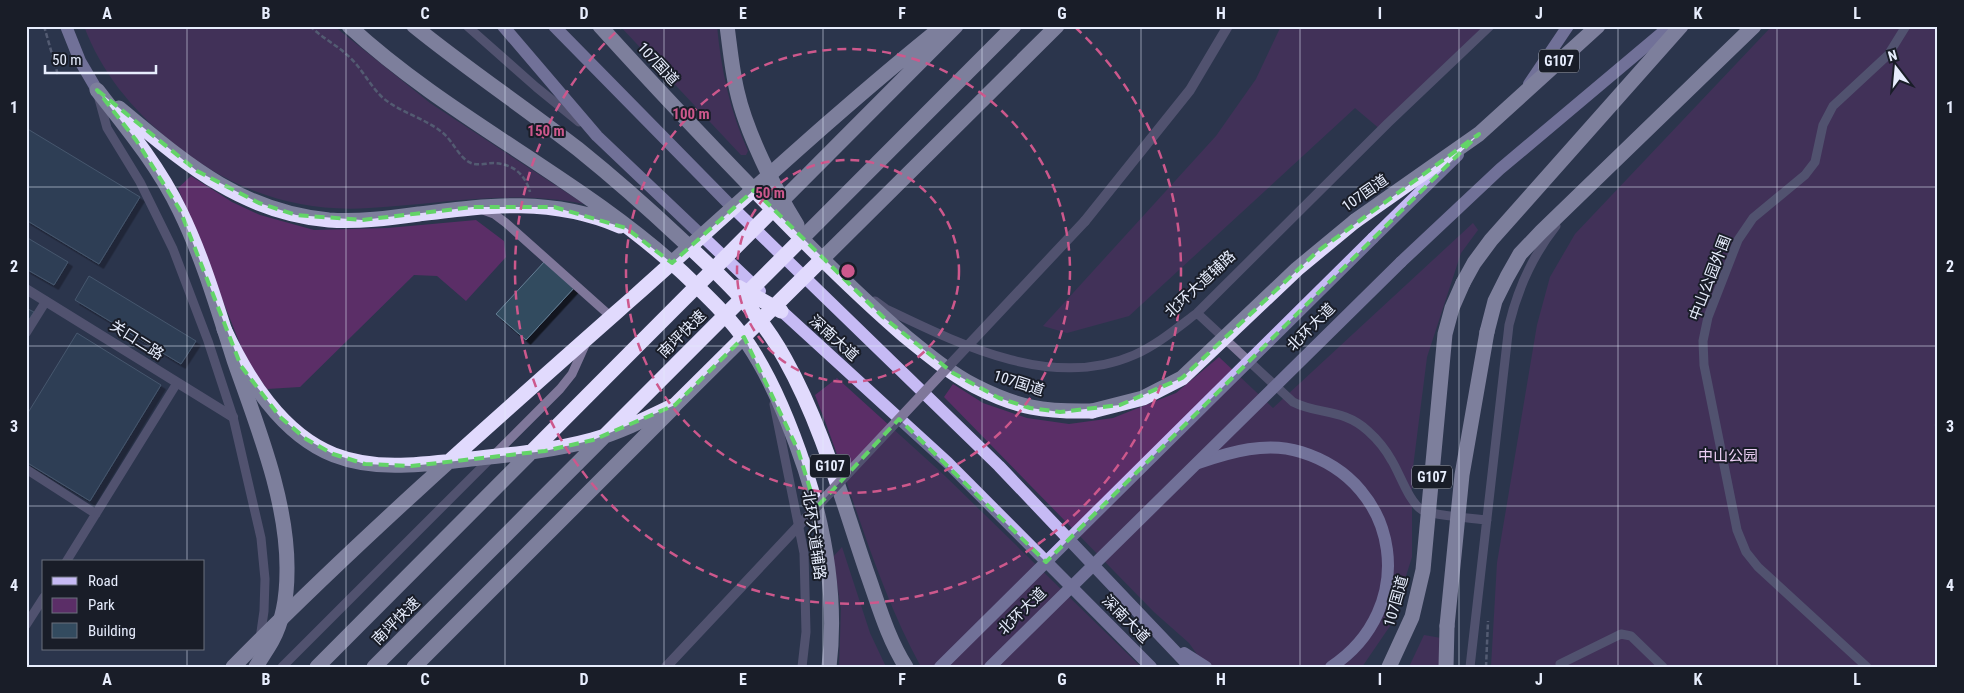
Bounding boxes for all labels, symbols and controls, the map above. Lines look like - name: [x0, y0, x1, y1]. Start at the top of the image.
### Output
- text: A: [102, 4, 112, 23]
- text: B: [262, 4, 271, 23]
- text: C: [420, 4, 430, 23]
- text: D: [579, 4, 589, 23]
- text: E: [739, 4, 747, 23]
- text: F: [898, 4, 906, 23]
- text: G: [1057, 4, 1067, 23]
- text: H: [1216, 4, 1226, 23]
- text: I: [1378, 4, 1382, 23]
- text: J: [1535, 4, 1543, 23]
- text: K: [1694, 4, 1703, 23]
- text: L: [1853, 4, 1861, 23]
- street label: 107国道: [634, 39, 682, 89]
- scale bar: [45, 42, 156, 74]
- north arrow: [1872, 42, 1922, 92]
- text: N: [1886, 47, 1899, 64]
- road number: G107: [1539, 49, 1579, 72]
- text: 50 m: [52, 51, 82, 69]
- text: 1: [10, 98, 18, 117]
- text: 1: [1946, 98, 1954, 117]
- text: 100 m: [672, 105, 710, 123]
- text: 150 m: [527, 122, 565, 140]
- street label: 107国道: [1338, 171, 1392, 215]
- text: 50 m: [755, 184, 785, 202]
- street label: 中山公园外围: [1685, 233, 1735, 323]
- street label: 北环大道辅路: [1161, 247, 1239, 321]
- text: 2: [10, 257, 18, 276]
- text: 2: [1946, 257, 1954, 276]
- centre of rings: [839, 262, 857, 280]
- street label: 北环大道: [1283, 299, 1339, 355]
- street label: 南坪快速: [654, 306, 710, 362]
- street label: 深南大道: [806, 311, 862, 365]
- street label: 关口二路: [107, 316, 167, 364]
- street label: 107国道: [991, 366, 1047, 400]
- text: 3: [10, 417, 18, 436]
- text: 3: [1946, 417, 1954, 436]
- park label: 中山公园: [1698, 447, 1758, 465]
- road number: G107: [810, 454, 850, 478]
- road number: G107: [1412, 466, 1452, 488]
- street label: 北环大道辅路: [799, 489, 829, 581]
- legend: [42, 560, 205, 650]
- text: Road: [88, 572, 118, 590]
- street label: 107国道: [1380, 573, 1412, 629]
- text: 4: [10, 576, 18, 595]
- text: 4: [1946, 576, 1954, 595]
- street label: 北环大道: [994, 584, 1050, 638]
- street label: 深南大道: [1098, 591, 1154, 647]
- street label: 南坪快速: [368, 593, 424, 649]
- text: Park: [88, 596, 115, 614]
- text: Building: [88, 622, 136, 640]
- text: A: [102, 670, 112, 689]
- text: B: [262, 670, 271, 689]
- text: C: [420, 670, 430, 689]
- text: D: [579, 670, 589, 689]
- text: E: [739, 670, 747, 689]
- text: F: [898, 670, 906, 689]
- text: G: [1057, 670, 1067, 689]
- text: H: [1216, 670, 1226, 689]
- text: I: [1378, 670, 1382, 689]
- text: J: [1535, 670, 1543, 689]
- text: K: [1694, 670, 1703, 689]
- text: L: [1853, 670, 1861, 689]

